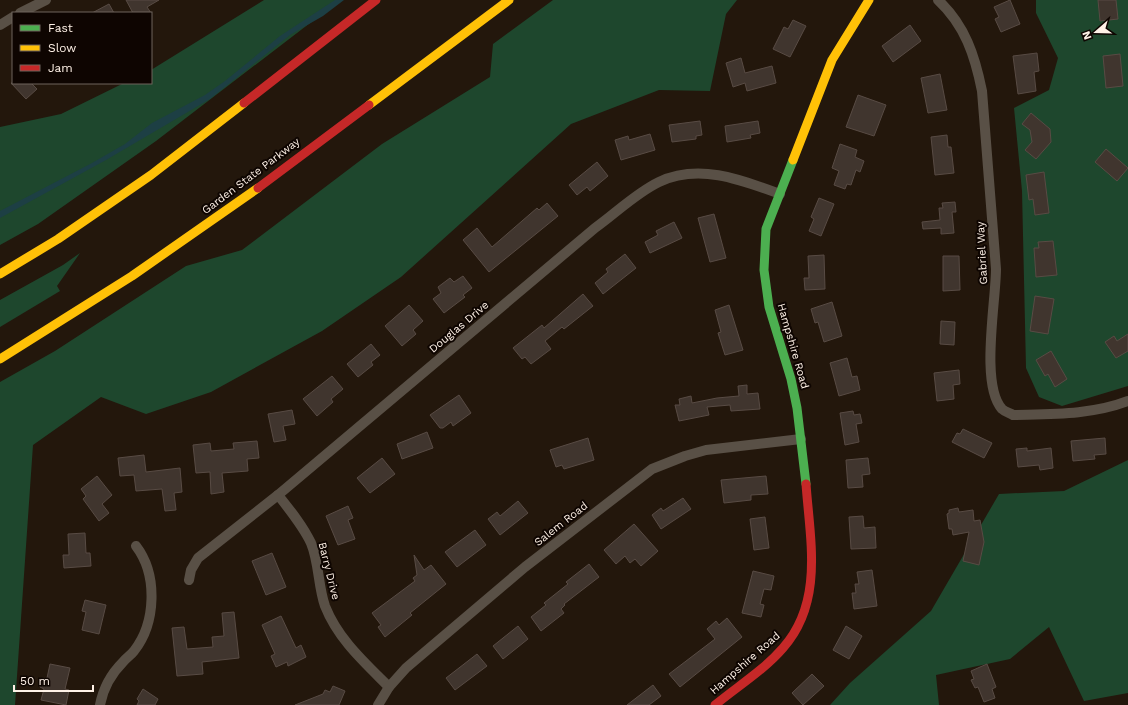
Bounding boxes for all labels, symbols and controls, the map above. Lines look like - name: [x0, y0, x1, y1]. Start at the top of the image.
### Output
- legend: [12, 12, 152, 84]
- north arrow: [1076, 12, 1116, 52]
- text: Fast: [48, 21, 73, 35]
- text: N: [1080, 29, 1095, 41]
- text: Slow: [48, 41, 76, 55]
- text: Jam: [48, 61, 73, 75]
- street label: Garden State Parkway: [200, 135, 303, 217]
- street label: Gabriel Way: [974, 221, 990, 285]
- street label: Douglas Drive: [427, 298, 491, 356]
- street label: Hampshire Road: [775, 302, 811, 390]
- street label: Salem Road: [532, 499, 590, 549]
- street label: Barry Drive: [316, 541, 342, 601]
- street label: Hampshire Road: [707, 629, 783, 697]
- scale bar: [14, 667, 93, 693]
- text: 50 m: [20, 674, 50, 688]

